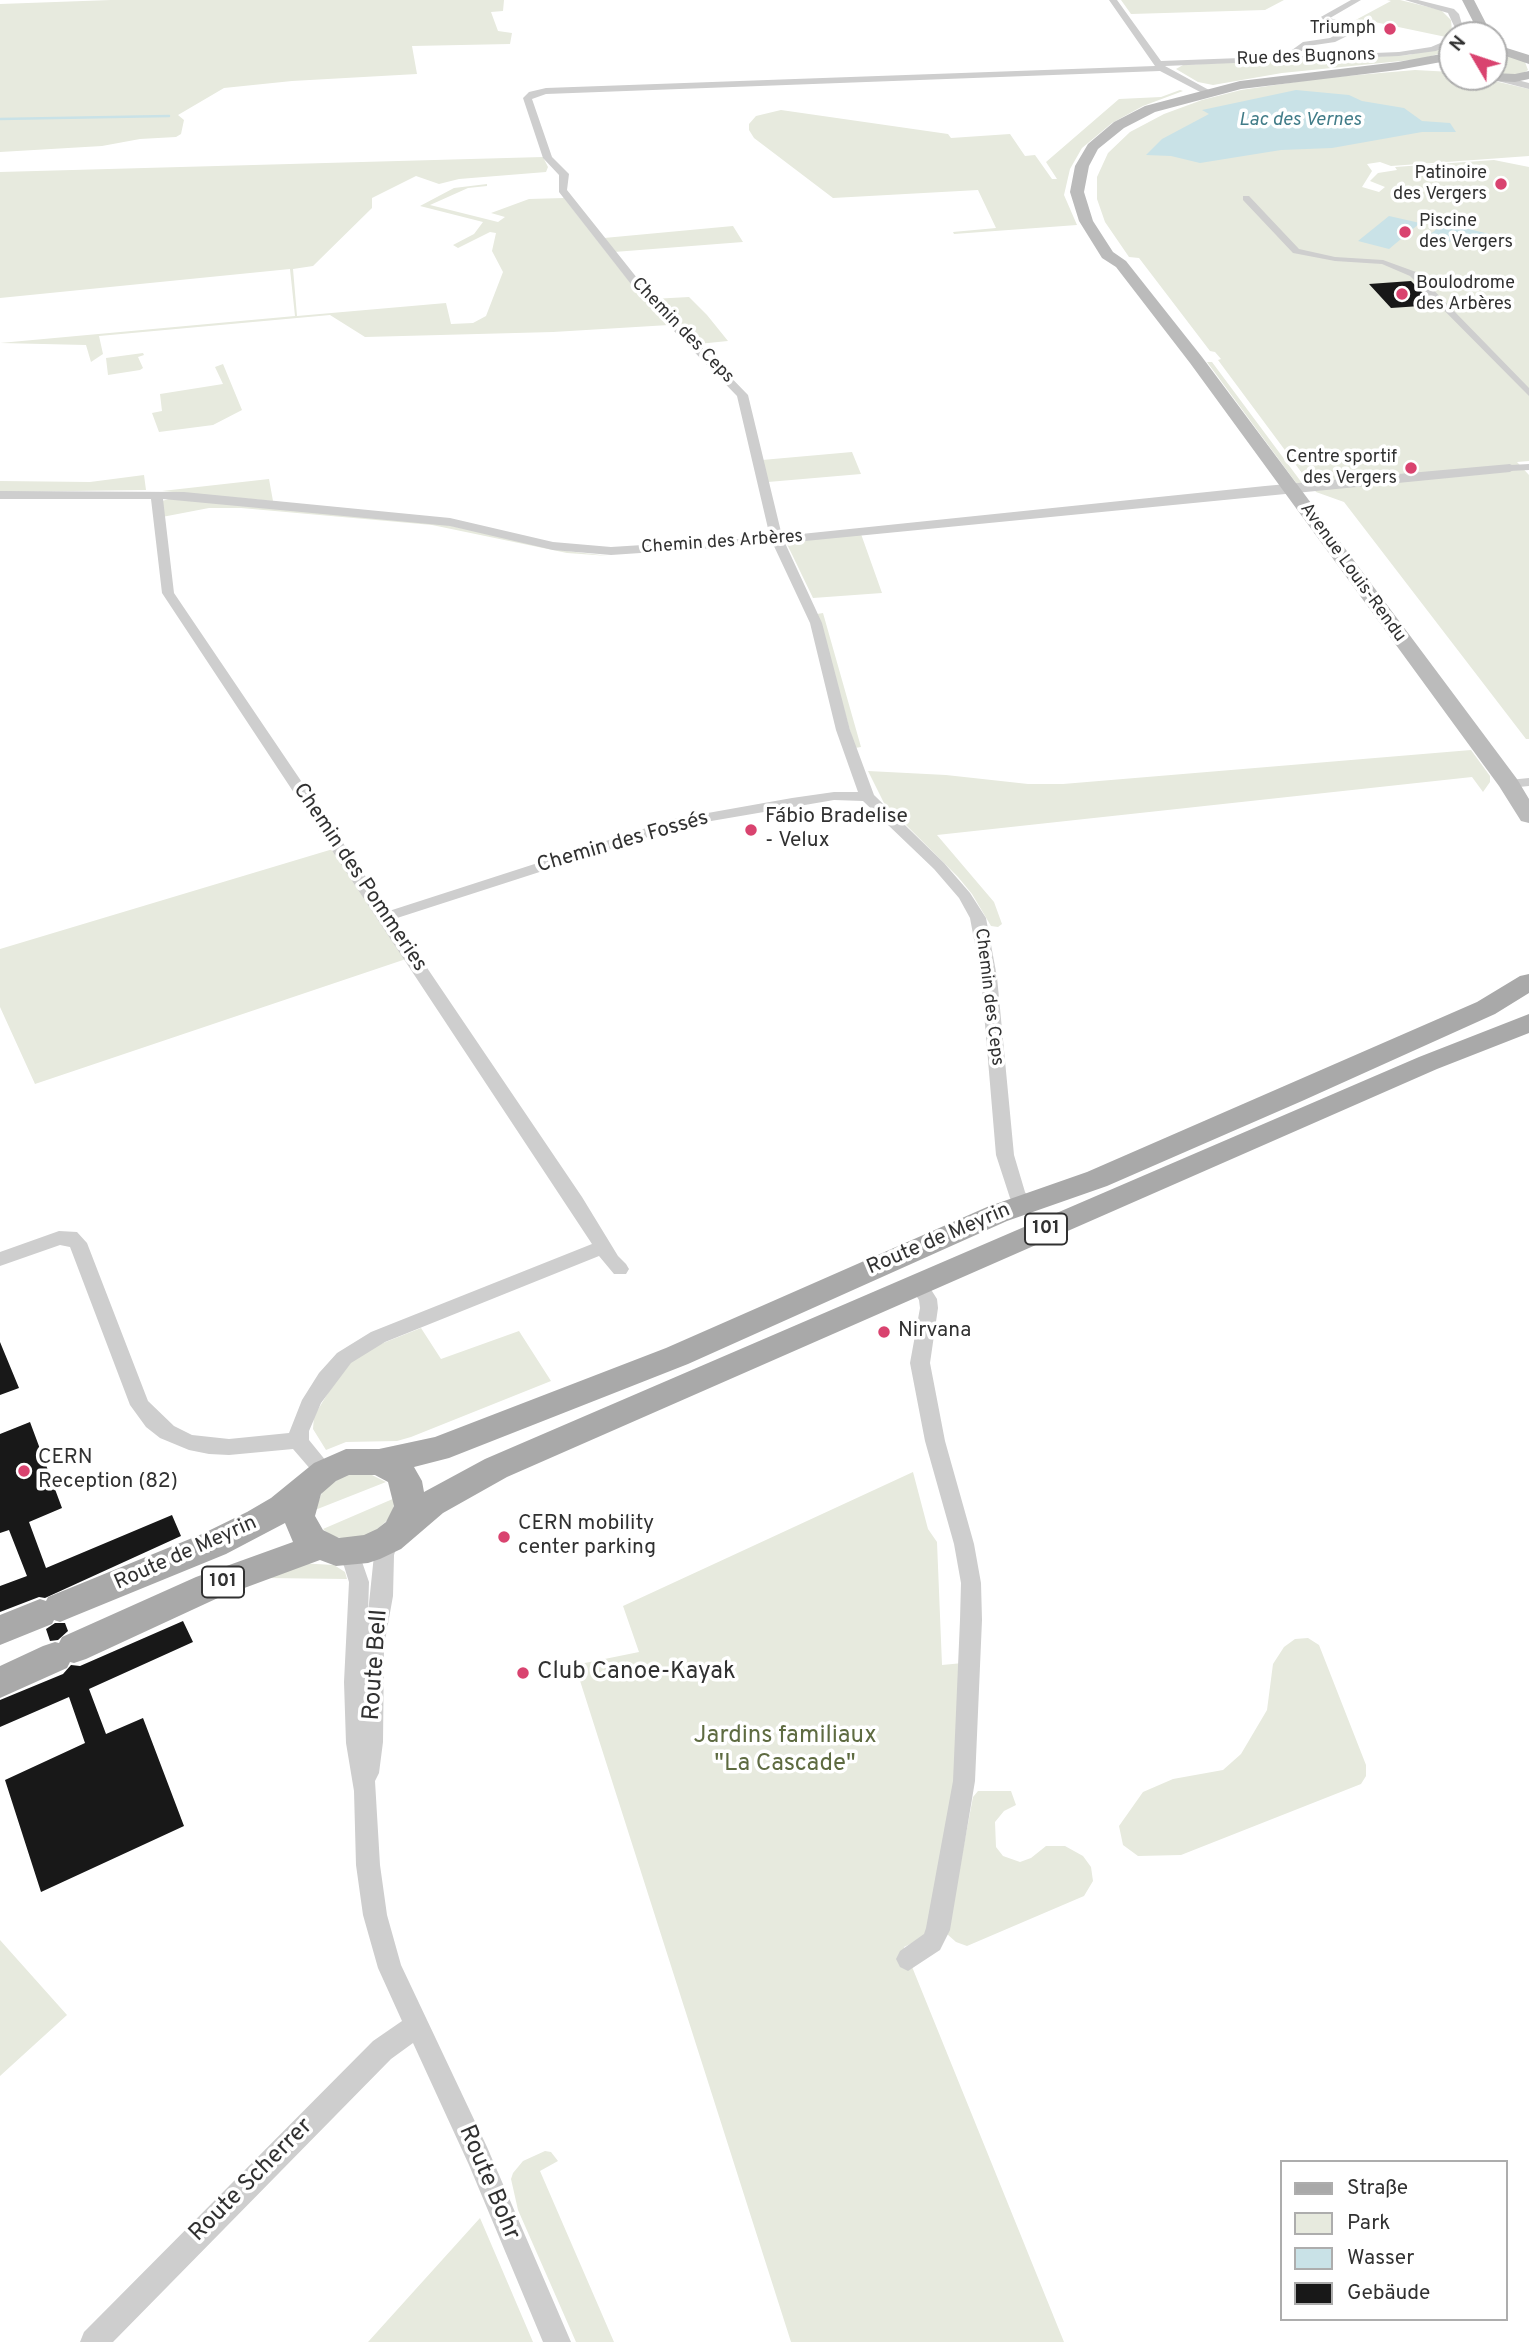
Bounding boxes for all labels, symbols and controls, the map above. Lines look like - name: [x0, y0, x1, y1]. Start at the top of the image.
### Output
- place label: Triumph: [1310, 18, 1376, 40]
- marker: Triumph: [1382, 21, 1398, 37]
- north arrow: [1438, 21, 1508, 91]
- text: N: [1445, 31, 1472, 57]
- street label: Rue des Bugnons: [1236, 45, 1376, 71]
- water label: Lac des Vernes: [1239, 110, 1361, 132]
- place label: Patinoire des Vergers: [1393, 163, 1487, 206]
- marker: Patinoire des Vergers: [1493, 176, 1509, 192]
- place label: Piscine des Vergers: [1419, 211, 1513, 254]
- marker: Piscine des Vergers: [1397, 224, 1413, 240]
- place label: Boulodrome des Arbères: [1416, 273, 1515, 316]
- street label: Chemin des Ceps: [626, 274, 738, 388]
- marker: Boulodrome des Arbères: [1394, 286, 1410, 302]
- place label: Centre sportif des Vergers: [1286, 447, 1397, 490]
- marker: Centre sportif des Vergers: [1403, 460, 1419, 476]
- street label: Avenue Louis-Rendu: [1294, 499, 1410, 647]
- street label: Chemin des Arbères: [640, 527, 804, 559]
- street label: Chemin des Pommeries: [287, 779, 431, 977]
- place label: Fábio Bradelise - Velux: [765, 805, 908, 855]
- street label: Chemin des Fossés: [534, 806, 712, 880]
- marker: Fábio Bradelise - Velux: [743, 822, 759, 838]
- street label: Chemin des Ceps: [969, 927, 1007, 1067]
- street label: Route de Meyrin: [864, 1198, 1014, 1282]
- road number: 101: [1025, 1214, 1067, 1245]
- place label: Nirvana: [898, 1319, 971, 1345]
- marker: Nirvana: [876, 1324, 892, 1340]
- place label: CERN Reception (82): [38, 1446, 178, 1496]
- marker: CERN Reception (82): [16, 1463, 32, 1479]
- street label: Route de Meyrin: [111, 1511, 261, 1597]
- place label: CERN mobility center parking: [518, 1512, 656, 1562]
- marker: CERN mobility center parking: [496, 1529, 512, 1545]
- road number: 101: [202, 1566, 244, 1598]
- street label: Route Bell: [359, 1609, 395, 1721]
- place label: Club Canoe-Kayak: [537, 1659, 736, 1687]
- marker: Club Canoe-Kayak: [515, 1665, 531, 1681]
- park label: Jardins familiaux "La Cascade": [693, 1723, 877, 1779]
- street label: Route Scherrer: [184, 2113, 320, 2249]
- street label: Route Bohr: [451, 2121, 525, 2245]
- legend: [1280, 2160, 1508, 2321]
- text: Straße: [1347, 2175, 1408, 2202]
- text: Park: [1347, 2210, 1390, 2237]
- text: Wasser: [1347, 2245, 1414, 2272]
- text: Gebäude: [1347, 2280, 1430, 2307]

